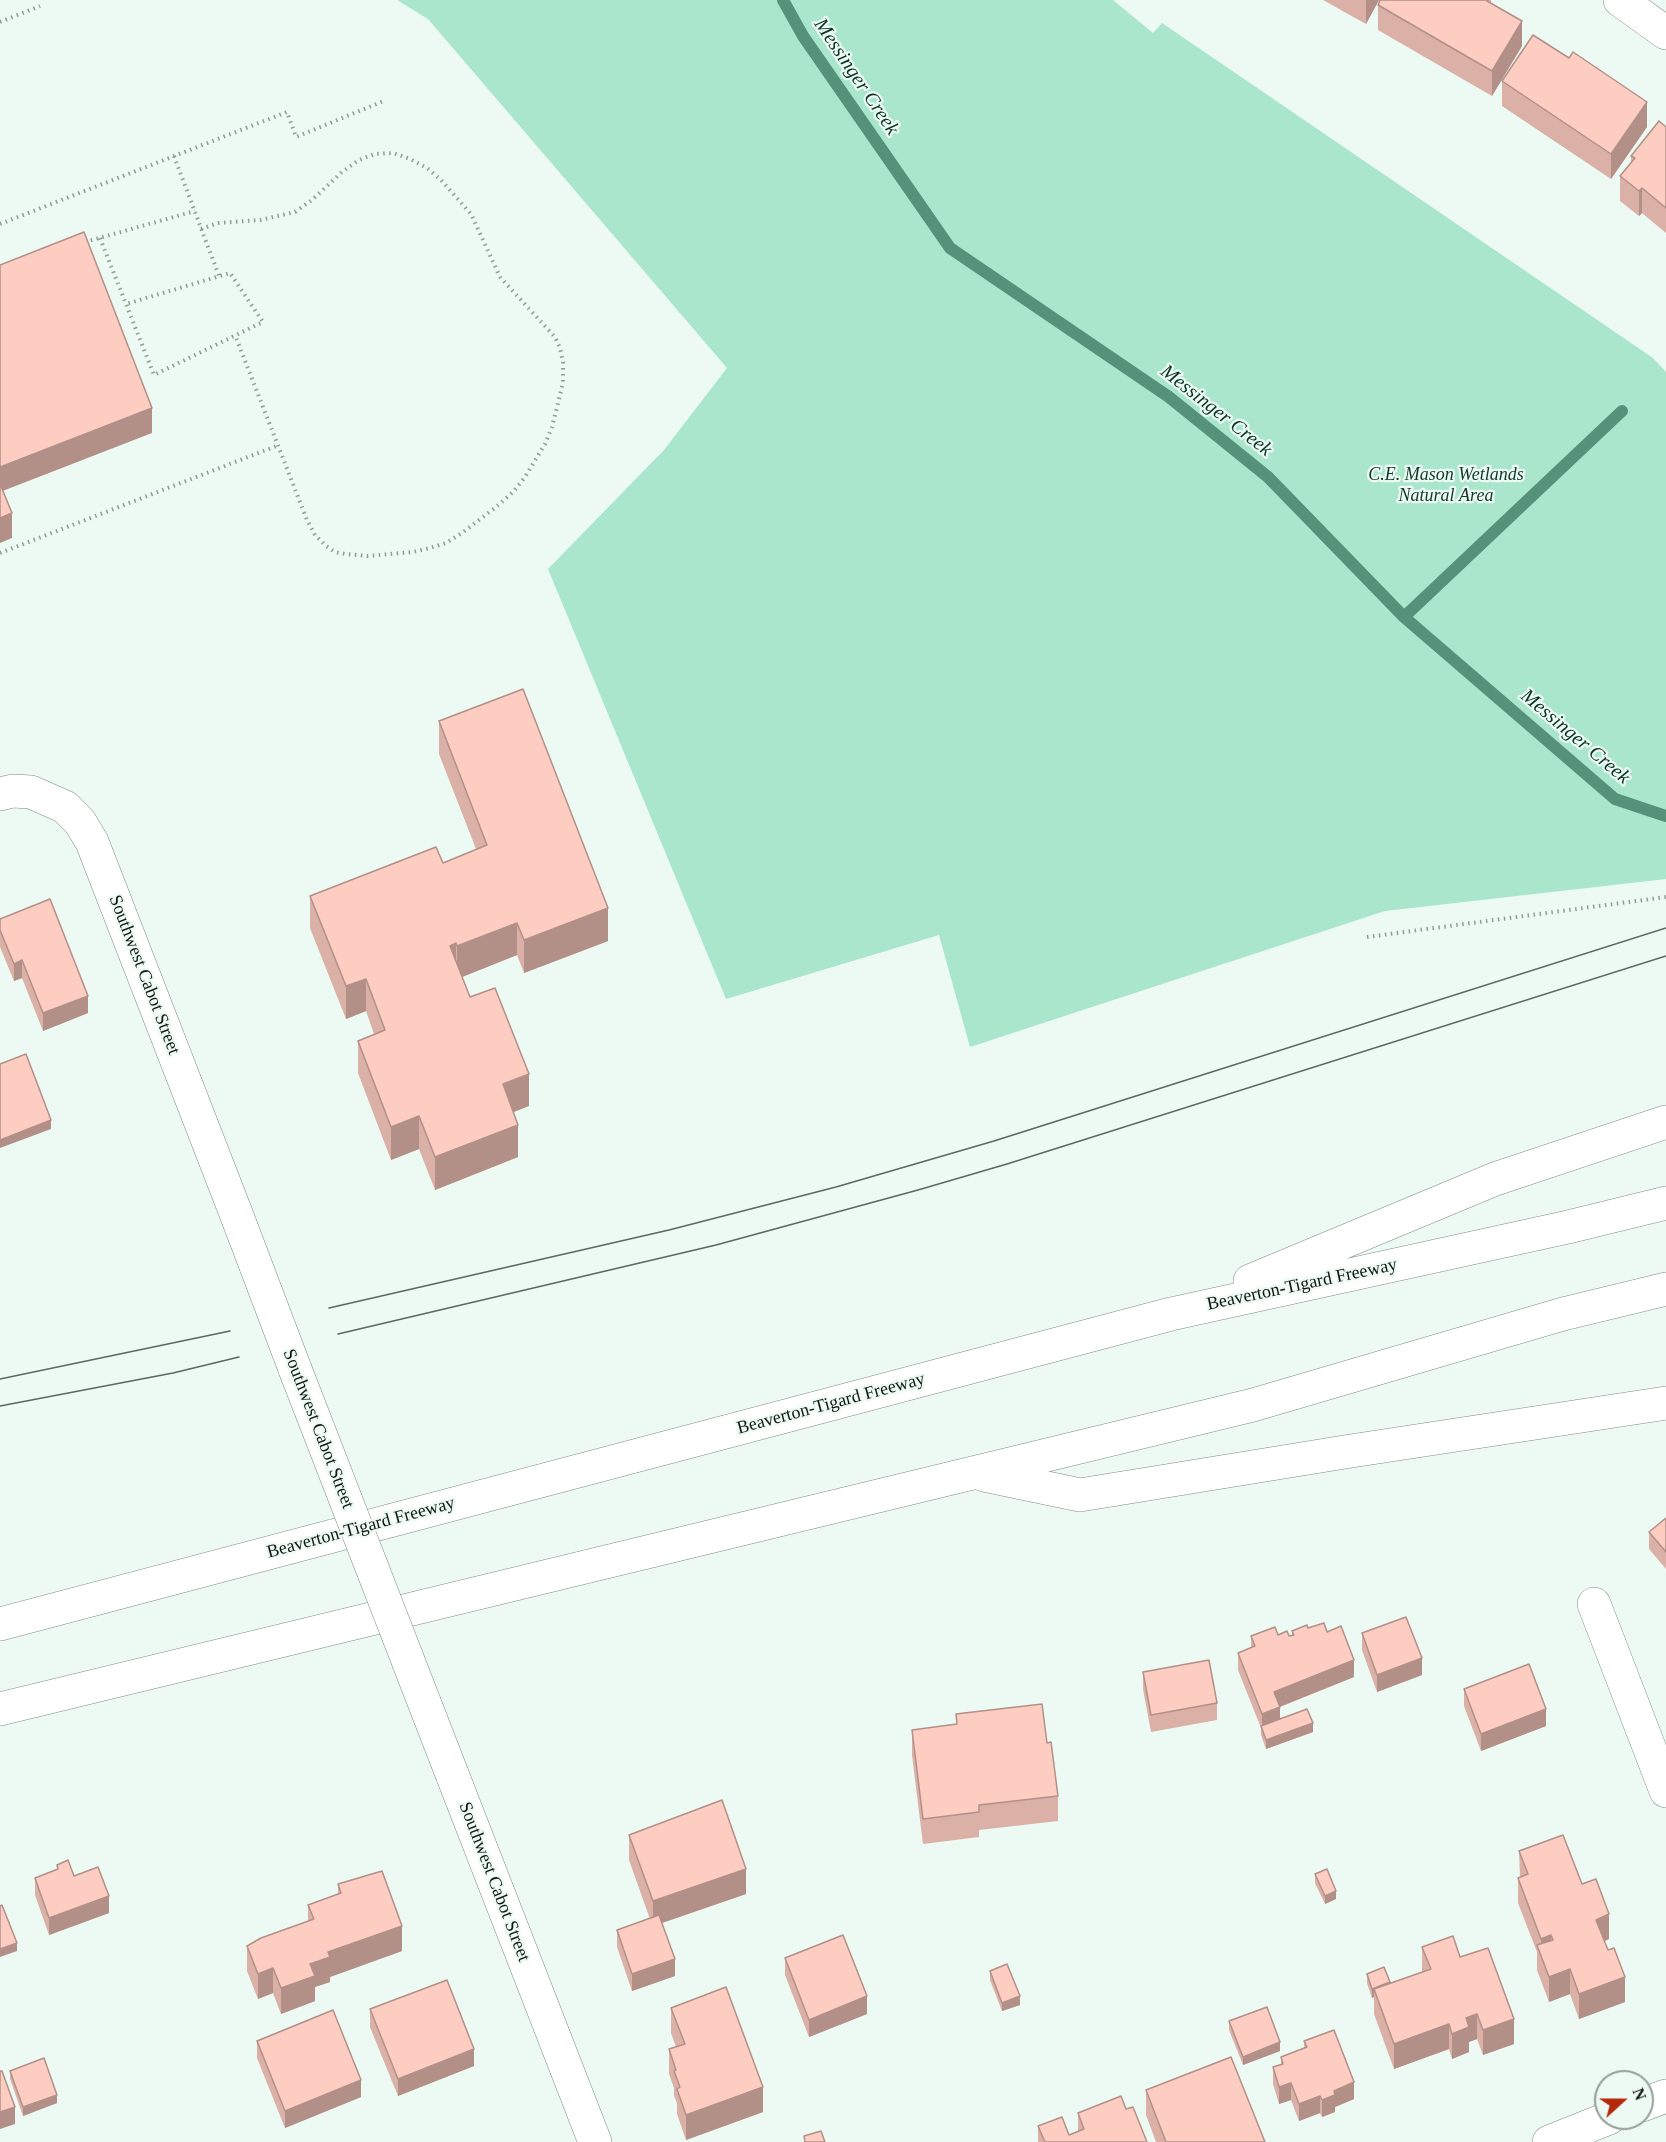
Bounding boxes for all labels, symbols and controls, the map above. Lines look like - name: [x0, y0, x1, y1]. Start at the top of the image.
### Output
- water label: Messinger Creek: [808, 14, 904, 140]
- water label: Messinger Creek: [1155, 360, 1277, 462]
- park label: C.E. Mason Wetlands Natural Area: [1368, 464, 1524, 506]
- water label: Messinger Creek: [1515, 684, 1635, 790]
- street label: Southwest Cabot Street: [104, 892, 184, 1058]
- street label: Beaverton-Tigard Freeway: [1205, 1254, 1399, 1316]
- street label: Southwest Cabot Street: [278, 1346, 358, 1512]
- street label: Beaverton-Tigard Freeway: [735, 1368, 927, 1440]
- street label: Beaverton-Tigard Freeway: [265, 1492, 457, 1564]
- street label: Southwest Cabot Street: [454, 1799, 534, 1965]
- north arrow: [1594, 2070, 1654, 2130]
- text: N: [1629, 2086, 1649, 2103]

